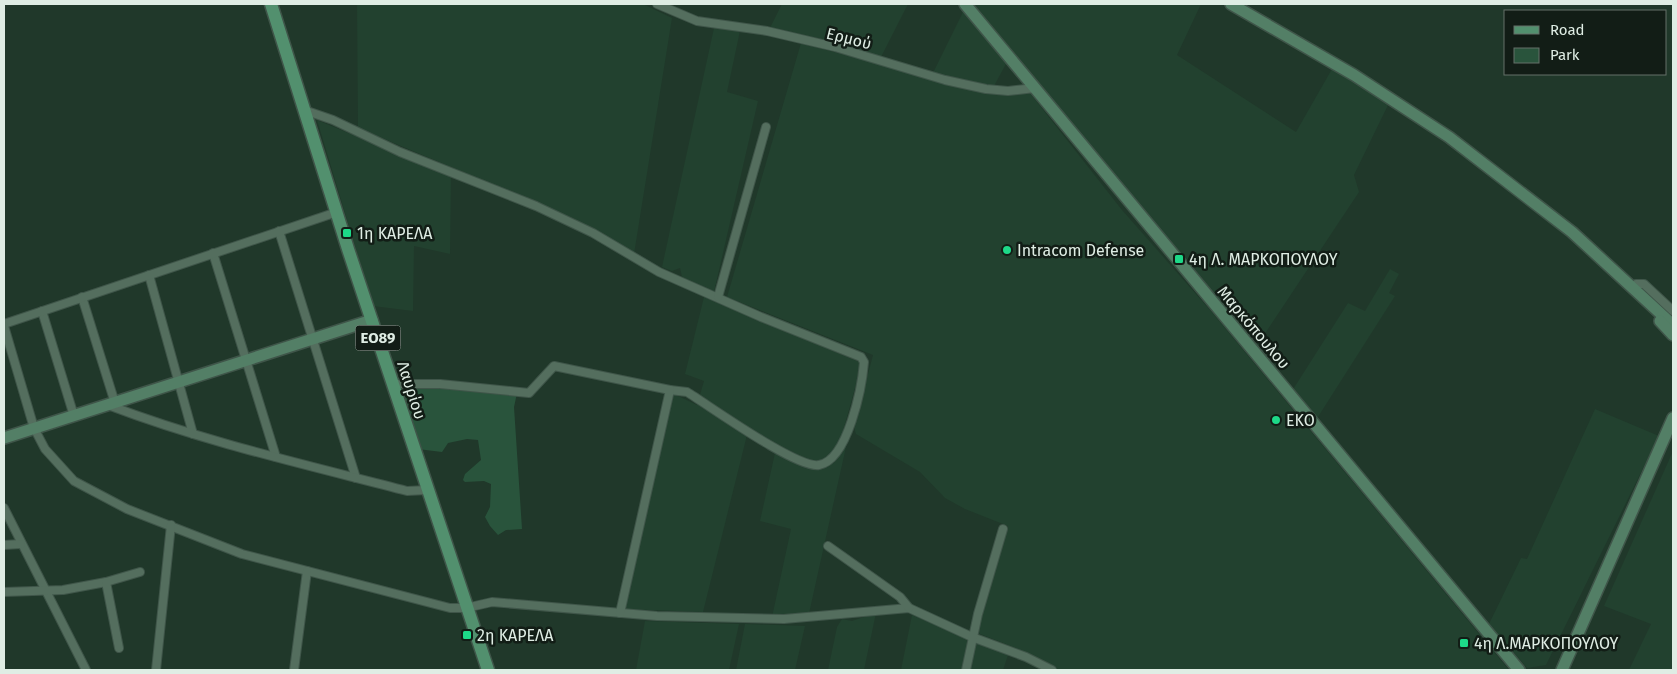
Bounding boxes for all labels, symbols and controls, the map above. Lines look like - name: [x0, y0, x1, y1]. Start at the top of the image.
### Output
- legend: [1504, 10, 1667, 75]
- text: Road: [1550, 21, 1585, 39]
- street label: Ερμού: [824, 24, 873, 53]
- text: Park: [1550, 46, 1580, 64]
- place label: 1η ΚΑΡΕΛΑ: [357, 224, 433, 243]
- marker: 1η ΚΑΡΕΛΑ: [341, 227, 353, 239]
- place label: Intracom Defense: [1017, 241, 1144, 260]
- marker: Intracom Defense: [1001, 244, 1013, 256]
- place label: 4η Λ. ΜΑΡΚΟΠΟΥΛΟΥ: [1189, 250, 1338, 269]
- marker: 4η Λ. ΜΑΡΚΟΠΟΥΛΟΥ: [1173, 253, 1185, 265]
- street label: Μαρκόπουλου: [1213, 282, 1294, 373]
- road number: ΕΟ89: [356, 326, 400, 350]
- street label: Λαυρίου: [393, 359, 430, 422]
- place label: EKO: [1286, 411, 1315, 430]
- marker: EKO: [1270, 414, 1282, 426]
- place label: 2η ΚΑΡΕΛΑ: [477, 626, 554, 645]
- marker: 2η ΚΑΡΕΛΑ: [461, 629, 473, 641]
- place label: 4η Λ.ΜΑΡΚΟΠΟΥΛΟΥ: [1474, 634, 1618, 653]
- marker: 4η Λ.ΜΑΡΚΟΠΟΥΛΟΥ: [1458, 637, 1470, 649]

